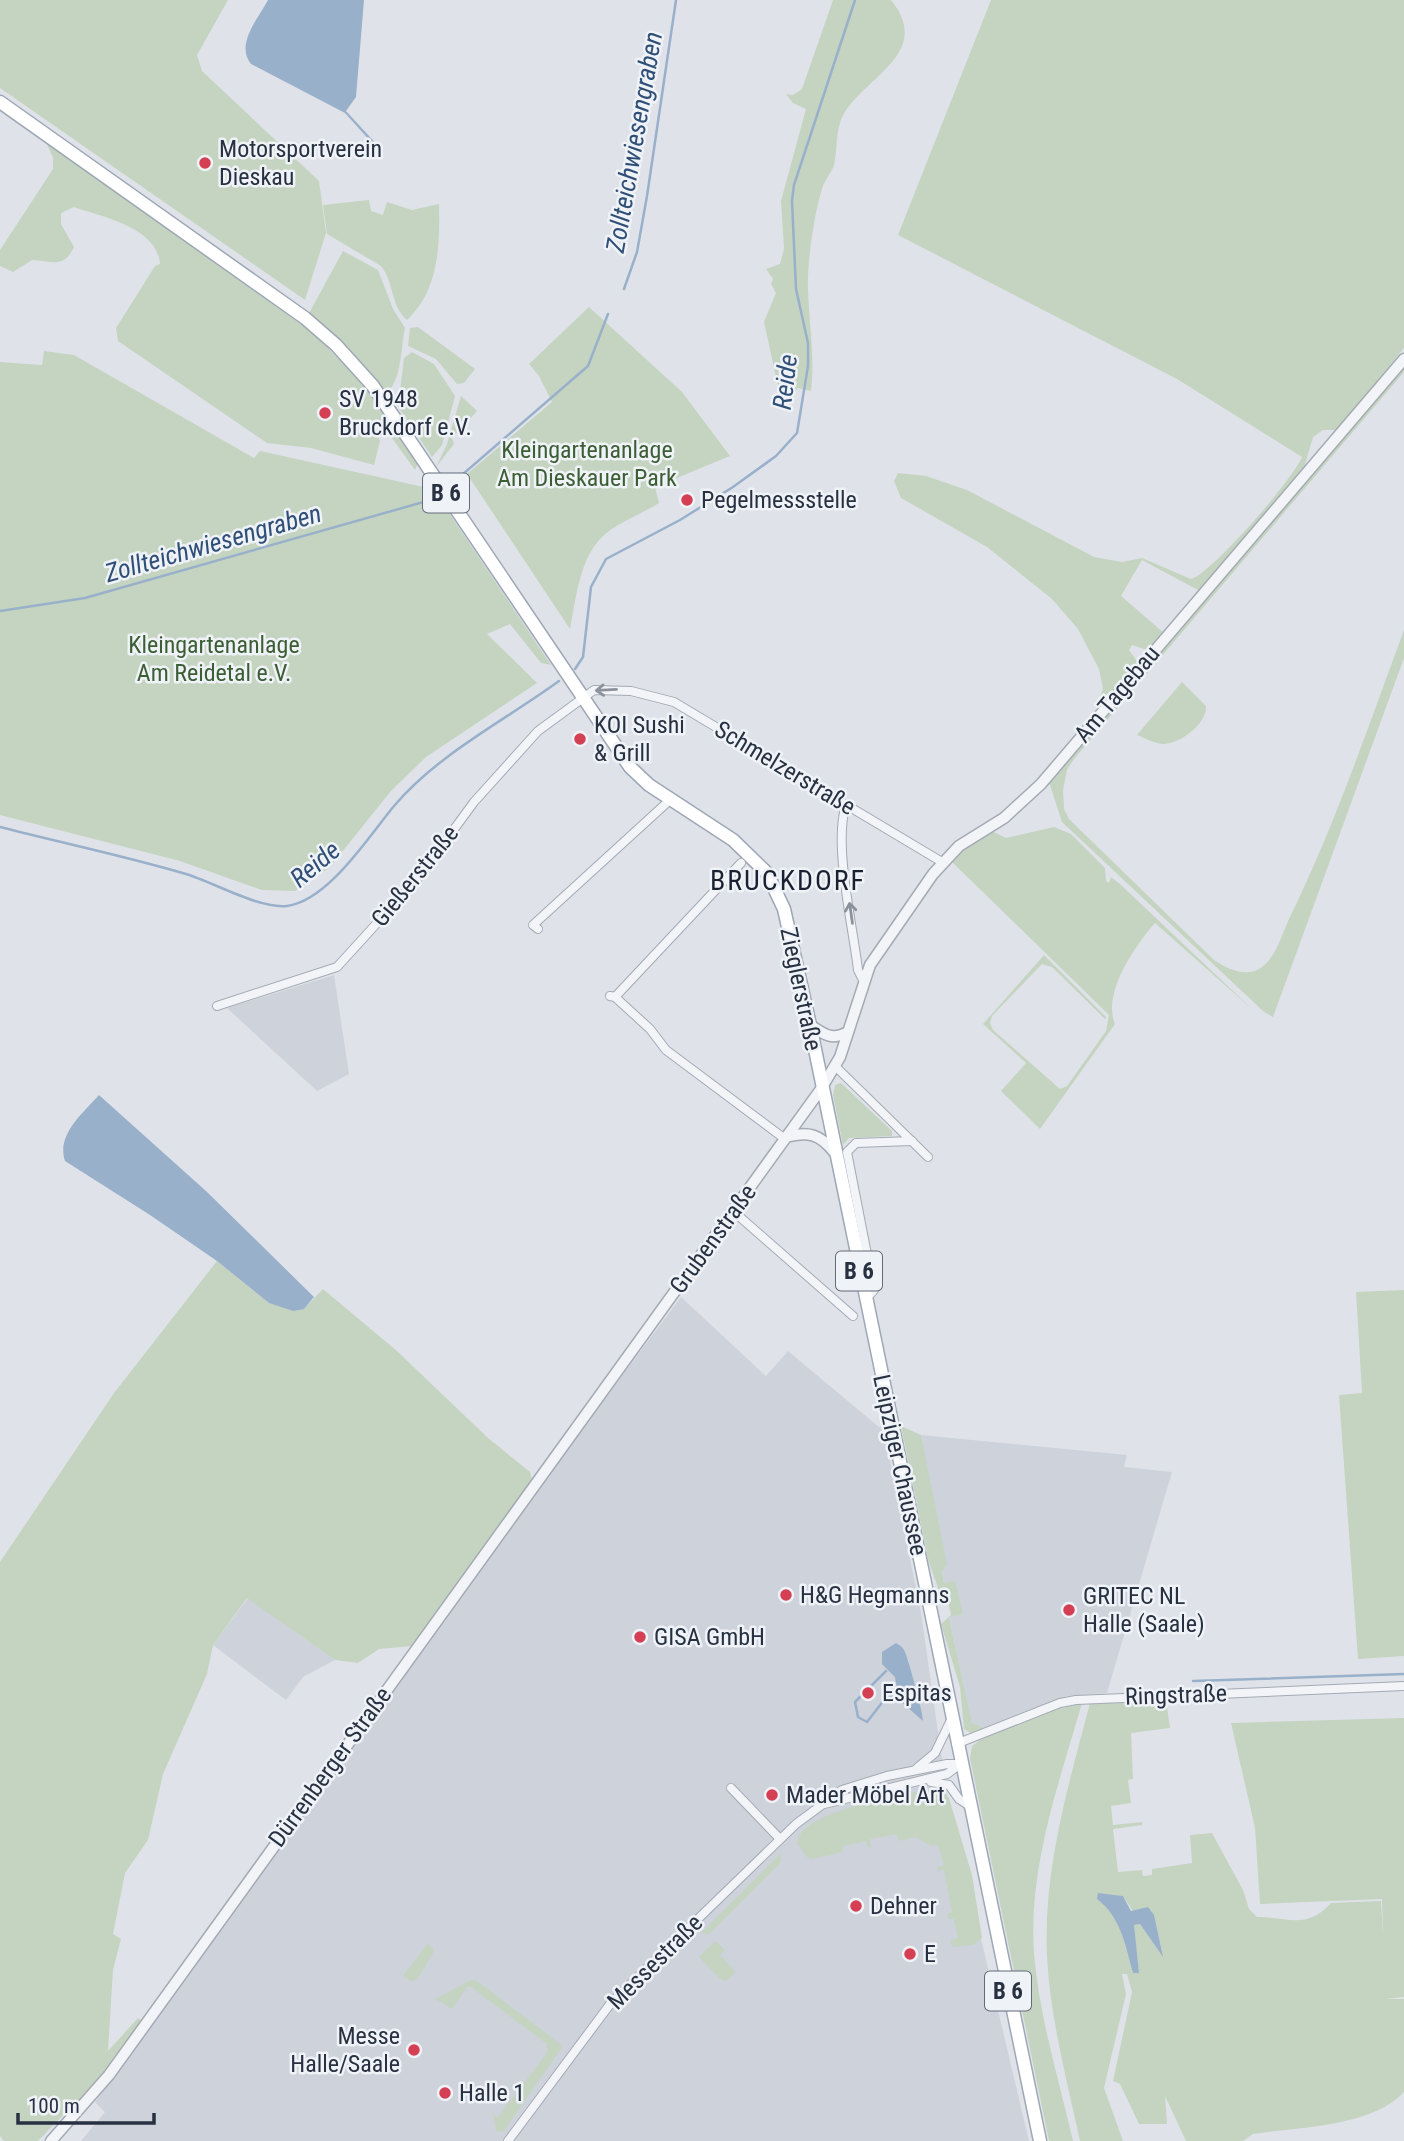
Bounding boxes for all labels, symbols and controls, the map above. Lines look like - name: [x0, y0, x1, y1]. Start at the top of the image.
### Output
- water label: Zollteichwiesengraben: [600, 29, 668, 256]
- place label: Motorsportverein Dieskau: [219, 135, 382, 191]
- marker: Motorsportverein Dieskau: [197, 155, 213, 171]
- water label: Reide: [767, 353, 803, 411]
- place label: SV 1948 Bruckdorf e.V.: [339, 385, 472, 441]
- marker: SV 1948 Bruckdorf e.V.: [317, 405, 333, 421]
- park label: Kleingartenanlage Am Dieskauer Park: [497, 436, 677, 492]
- road number: B 6: [423, 474, 469, 512]
- place label: Pegelmessstelle: [701, 486, 857, 514]
- marker: Pegelmessstelle: [679, 492, 695, 508]
- water label: Zollteichwiesengraben: [100, 498, 325, 589]
- park label: Kleingartenanlage Am Reidetal e.V.: [128, 631, 300, 687]
- street label: Am Tagebau: [1068, 640, 1166, 748]
- one-way arrow: [595, 684, 617, 697]
- place label: KOI Sushi & Grill: [594, 711, 685, 767]
- street label: Schmelzerstraße: [710, 715, 860, 821]
- marker: KOI Sushi & Grill: [572, 731, 588, 747]
- street label: Gießerstraße: [366, 820, 464, 932]
- water label: Reide: [284, 835, 346, 893]
- district label: BRUCKDORF: [710, 864, 866, 897]
- one-way arrow: [844, 903, 857, 925]
- street label: Zieglerstraße: [774, 925, 828, 1053]
- street label: Grubenstraße: [664, 1179, 762, 1299]
- road number: B 6: [836, 1252, 882, 1290]
- street label: Leipziger Chaussee: [867, 1372, 933, 1558]
- place label: H&G Hegmanns: [800, 1581, 949, 1609]
- place label: GRITEC NL Halle (Saale): [1083, 1582, 1205, 1638]
- marker: H&G Hegmanns: [778, 1587, 794, 1603]
- marker: GRITEC NL Halle (Saale): [1061, 1602, 1077, 1618]
- place label: GISA GmbH: [654, 1623, 765, 1651]
- marker: GISA GmbH: [632, 1629, 648, 1645]
- place label: Espitas: [882, 1679, 952, 1707]
- street label: Ringstraße: [1125, 1679, 1227, 1711]
- street label: Dürrenberger Straße: [263, 1682, 397, 1852]
- marker: Espitas: [860, 1685, 876, 1701]
- place label: Mader Möbel Art: [786, 1781, 945, 1809]
- marker: Mader Möbel Art: [764, 1787, 780, 1803]
- place label: Dehner: [870, 1892, 937, 1920]
- marker: Dehner: [848, 1898, 864, 1914]
- street label: Messestraße: [602, 1909, 708, 2015]
- place label: E: [924, 1940, 936, 1968]
- marker: E: [902, 1946, 918, 1962]
- road number: B 6: [985, 1972, 1031, 2010]
- place label: Messe Halle/Saale: [290, 2022, 400, 2078]
- marker: Messe Halle/Saale: [406, 2042, 422, 2058]
- place label: Halle 1: [459, 2079, 525, 2107]
- scale bar: [18, 2082, 154, 2126]
- marker: Halle 1: [437, 2085, 453, 2101]
- text: 100 m: [28, 2094, 80, 2118]

